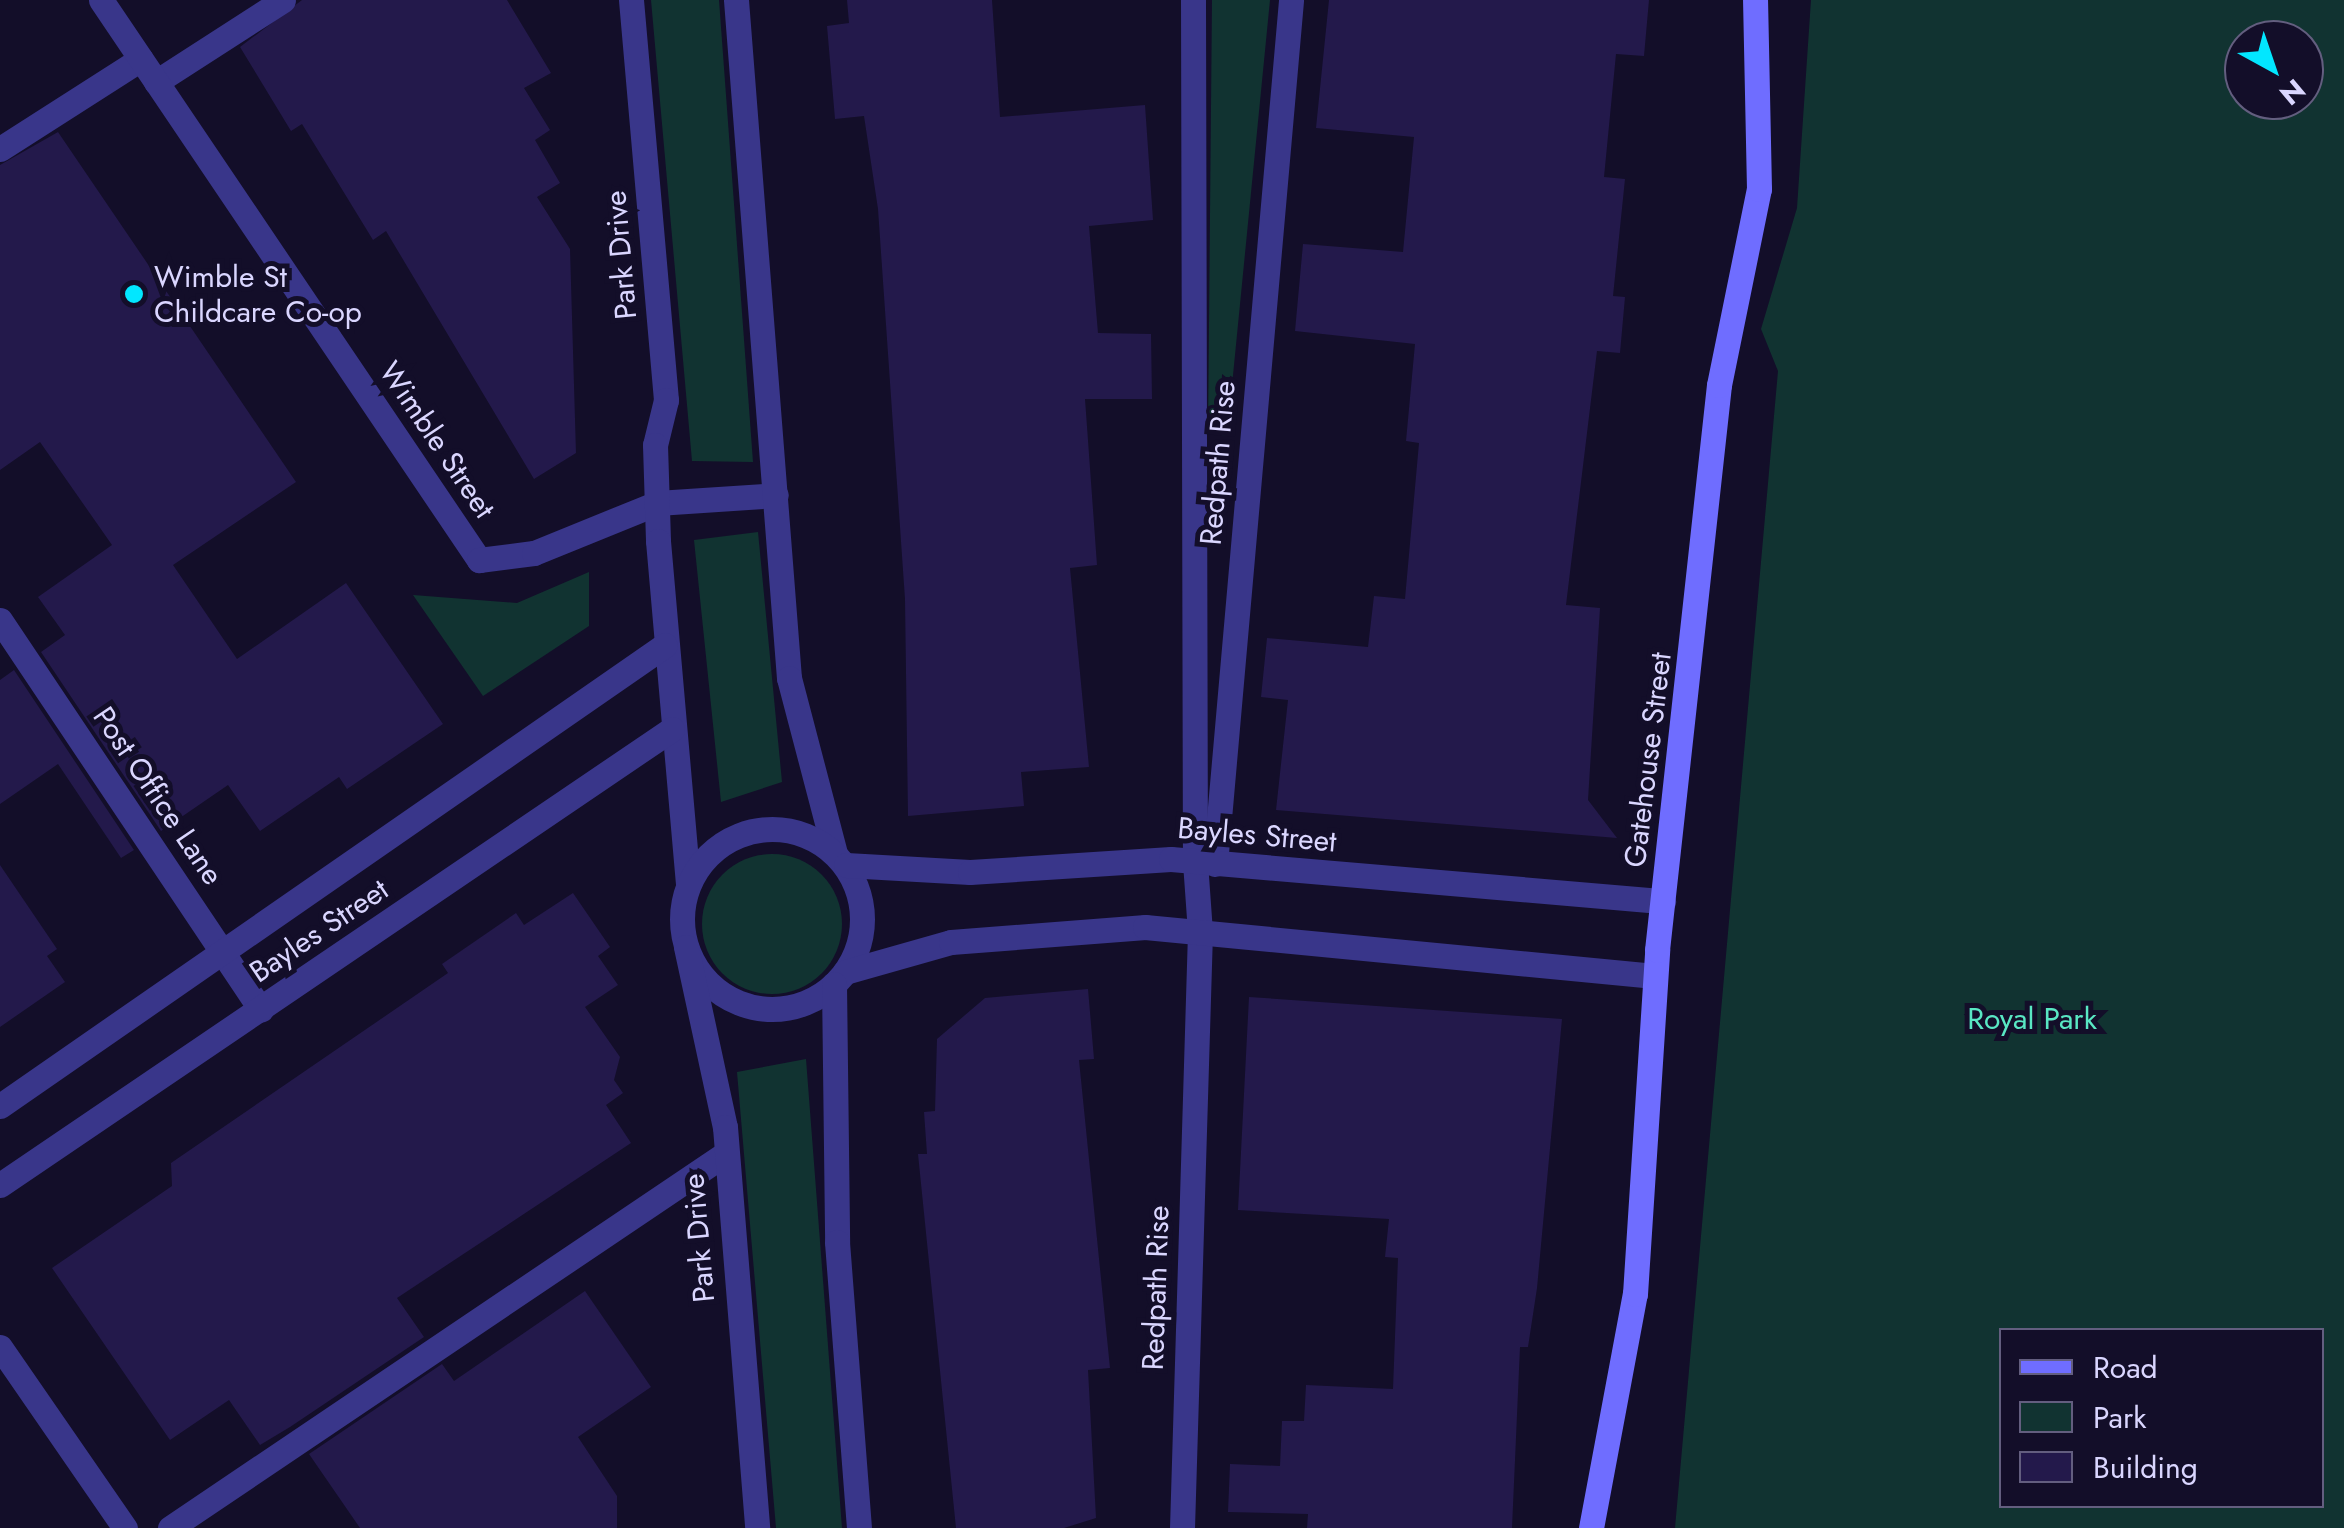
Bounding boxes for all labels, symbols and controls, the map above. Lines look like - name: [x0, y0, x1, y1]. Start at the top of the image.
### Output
- north arrow: [2224, 20, 2324, 120]
- text: N: [2271, 69, 2314, 115]
- street label: Park Drive: [597, 189, 645, 321]
- place label: Wimble St Childcare Co-op: [154, 259, 362, 330]
- marker: Wimble St Childcare Co-op: [123, 283, 145, 305]
- street label: Wimble Street: [371, 355, 503, 525]
- street label: Redpath Rise: [1193, 379, 1243, 547]
- street label: Gatehouse Street: [1617, 650, 1679, 870]
- street label: Post Office Lane: [85, 700, 231, 892]
- street label: Bayles Street: [1176, 810, 1338, 860]
- street label: Bayles Street: [243, 872, 395, 990]
- park label: Royal Park: [1967, 1001, 2097, 1037]
- street label: Park Drive: [675, 1172, 723, 1304]
- street label: Redpath Rise: [1135, 1205, 1177, 1371]
- legend: [1999, 1328, 2324, 1508]
- text: Road: [2093, 1346, 2158, 1389]
- text: Park: [2093, 1396, 2146, 1439]
- text: Building: [2093, 1446, 2198, 1489]

